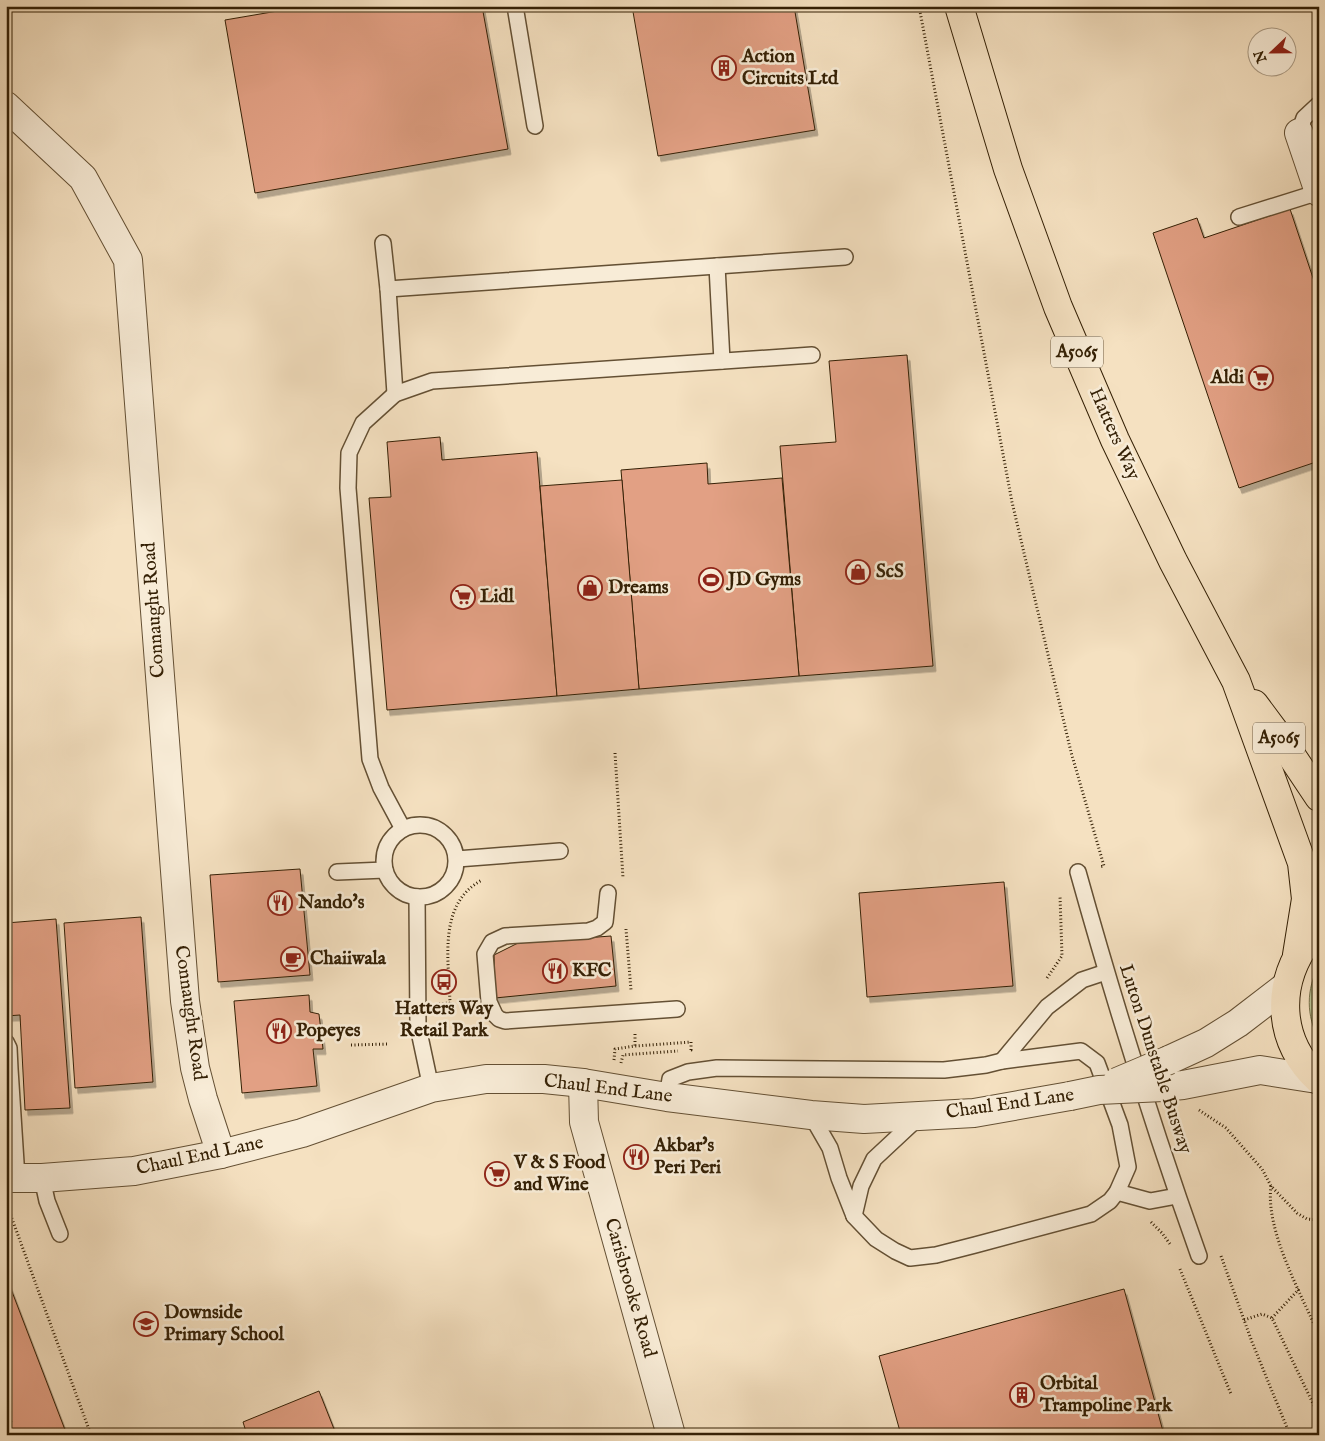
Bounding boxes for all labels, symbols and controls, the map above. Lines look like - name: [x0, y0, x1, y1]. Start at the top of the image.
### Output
- north arrow: [1248, 28, 1298, 78]
- place label: Action Circuits Ltd: [741, 45, 839, 91]
- text: N: [1250, 48, 1272, 66]
- building icon: Action Circuits Ltd: [711, 55, 737, 81]
- road number: A5065: [1051, 337, 1103, 368]
- supermarket icon: Aldi: [1248, 365, 1274, 391]
- place label: Aldi: [1210, 366, 1244, 390]
- street label: Hatters Way: [1083, 384, 1145, 484]
- street label: Connaught Road: [137, 540, 171, 679]
- shop icon: ScS: [845, 559, 871, 585]
- place label: ScS: [876, 560, 904, 584]
- sports icon: JD Gyms: [698, 567, 724, 593]
- place label: JD Gyms: [725, 568, 801, 592]
- shop icon: Dreams: [577, 575, 603, 601]
- place label: Dreams: [608, 576, 669, 600]
- supermarket icon: Lidl: [450, 584, 476, 610]
- place label: Lidl: [480, 585, 515, 609]
- road number: A5065: [1253, 722, 1305, 754]
- restaurant icon: Nando's: [267, 890, 293, 916]
- place label: Nando's: [297, 891, 365, 915]
- street label: Connaught Road: [169, 944, 211, 1083]
- cafe icon: Chaiiwala: [280, 946, 306, 972]
- place label: Chaiiwala: [310, 947, 387, 971]
- restaurant icon: KFC: [542, 958, 568, 984]
- place label: KFC: [572, 959, 612, 983]
- street label: Luton Dunstable Busway: [1113, 961, 1197, 1157]
- bus stop icon: Hatters Way Retail Park: [431, 969, 457, 995]
- place label: Hatters Way Retail Park: [395, 997, 494, 1043]
- restaurant icon: Popeyes: [266, 1018, 292, 1044]
- place label: Popeyes: [296, 1019, 361, 1043]
- street label: Chaul End Lane: [542, 1069, 674, 1109]
- street label: Chaul End Lane: [944, 1083, 1076, 1125]
- street label: Chaul End Lane: [134, 1131, 266, 1181]
- place label: Akbar's Peri Peri: [653, 1134, 721, 1180]
- restaurant icon: Akbar's Peri Peri: [623, 1144, 649, 1170]
- place label: V & S Food and Wine: [513, 1151, 606, 1197]
- supermarket icon: V & S Food and Wine: [484, 1161, 510, 1187]
- street label: Carisbrooke Road: [599, 1216, 662, 1361]
- place label: Downside Primary School: [164, 1301, 285, 1347]
- school or university icon: Downside Primary School: [133, 1311, 159, 1337]
- place label: Orbital Trampoline Park: [1039, 1372, 1173, 1418]
- building icon: Orbital Trampoline Park: [1009, 1382, 1035, 1408]

